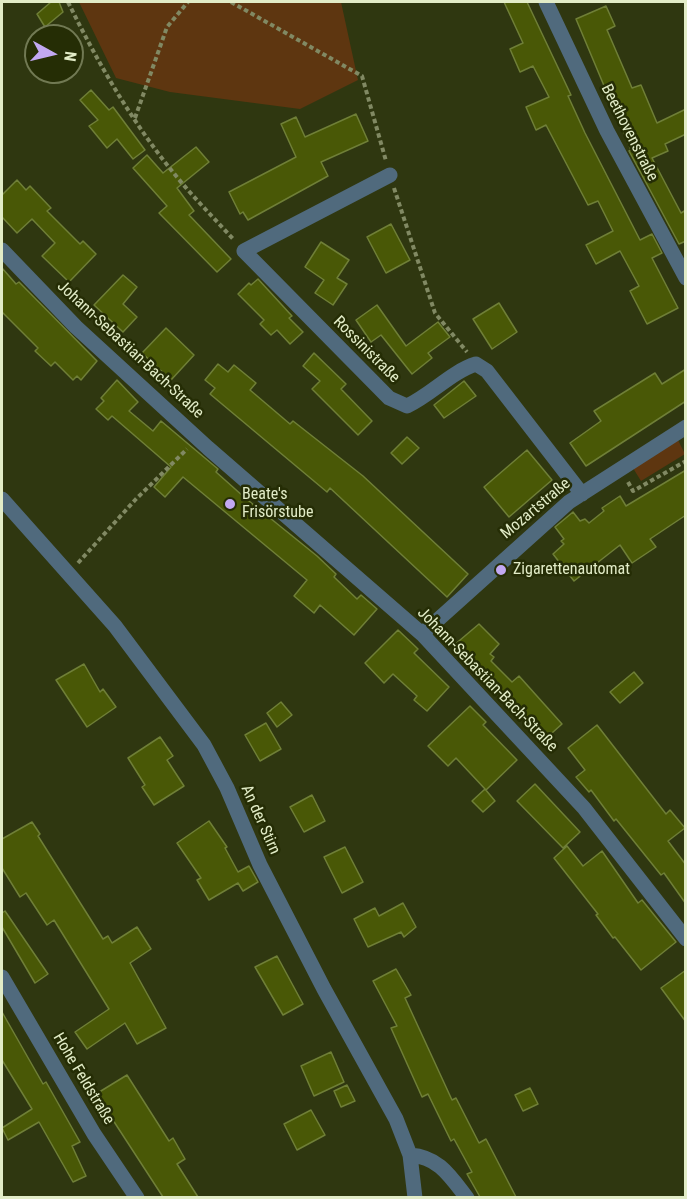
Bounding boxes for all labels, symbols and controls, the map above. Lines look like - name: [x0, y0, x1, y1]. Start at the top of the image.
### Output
- north arrow: [24, 24, 84, 84]
- text: N: [60, 50, 80, 62]
- street label: Beethovenstraße: [596, 81, 662, 185]
- street label: Johann-Sebastian-Bach-Straße: [53, 277, 207, 423]
- street label: Rossinistraße: [329, 313, 403, 387]
- street label: Mozartstraße: [497, 474, 575, 544]
- place label: Beate's Frisörstube: [242, 485, 313, 523]
- marker: Beate's Frisörstube: [223, 497, 237, 511]
- place label: Zigarettenautomat: [513, 560, 630, 580]
- marker: Zigarettenautomat: [494, 563, 508, 577]
- street label: Johann-Sebastian-Bach-Straße: [413, 604, 561, 756]
- street label: An der Stirn: [236, 782, 284, 858]
- street label: Hohe Feldstraße: [48, 1030, 118, 1128]

